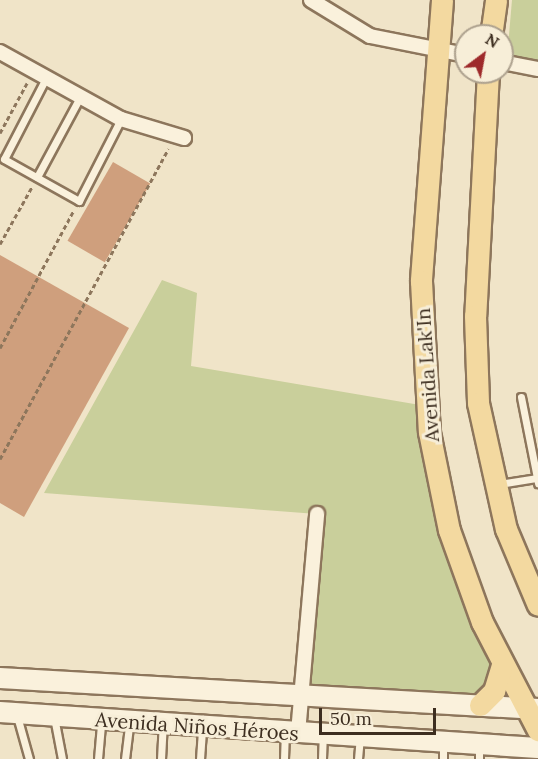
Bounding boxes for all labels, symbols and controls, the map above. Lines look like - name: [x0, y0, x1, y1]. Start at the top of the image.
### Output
- north arrow: [454, 24, 514, 84]
- text: N: [482, 29, 503, 52]
- street label: Avenida Lak'In: [410, 307, 444, 443]
- scale bar: [322, 696, 439, 734]
- street label: Avenida Niños Héroes: [95, 707, 299, 745]
- text: 50 m: [330, 707, 372, 730]

